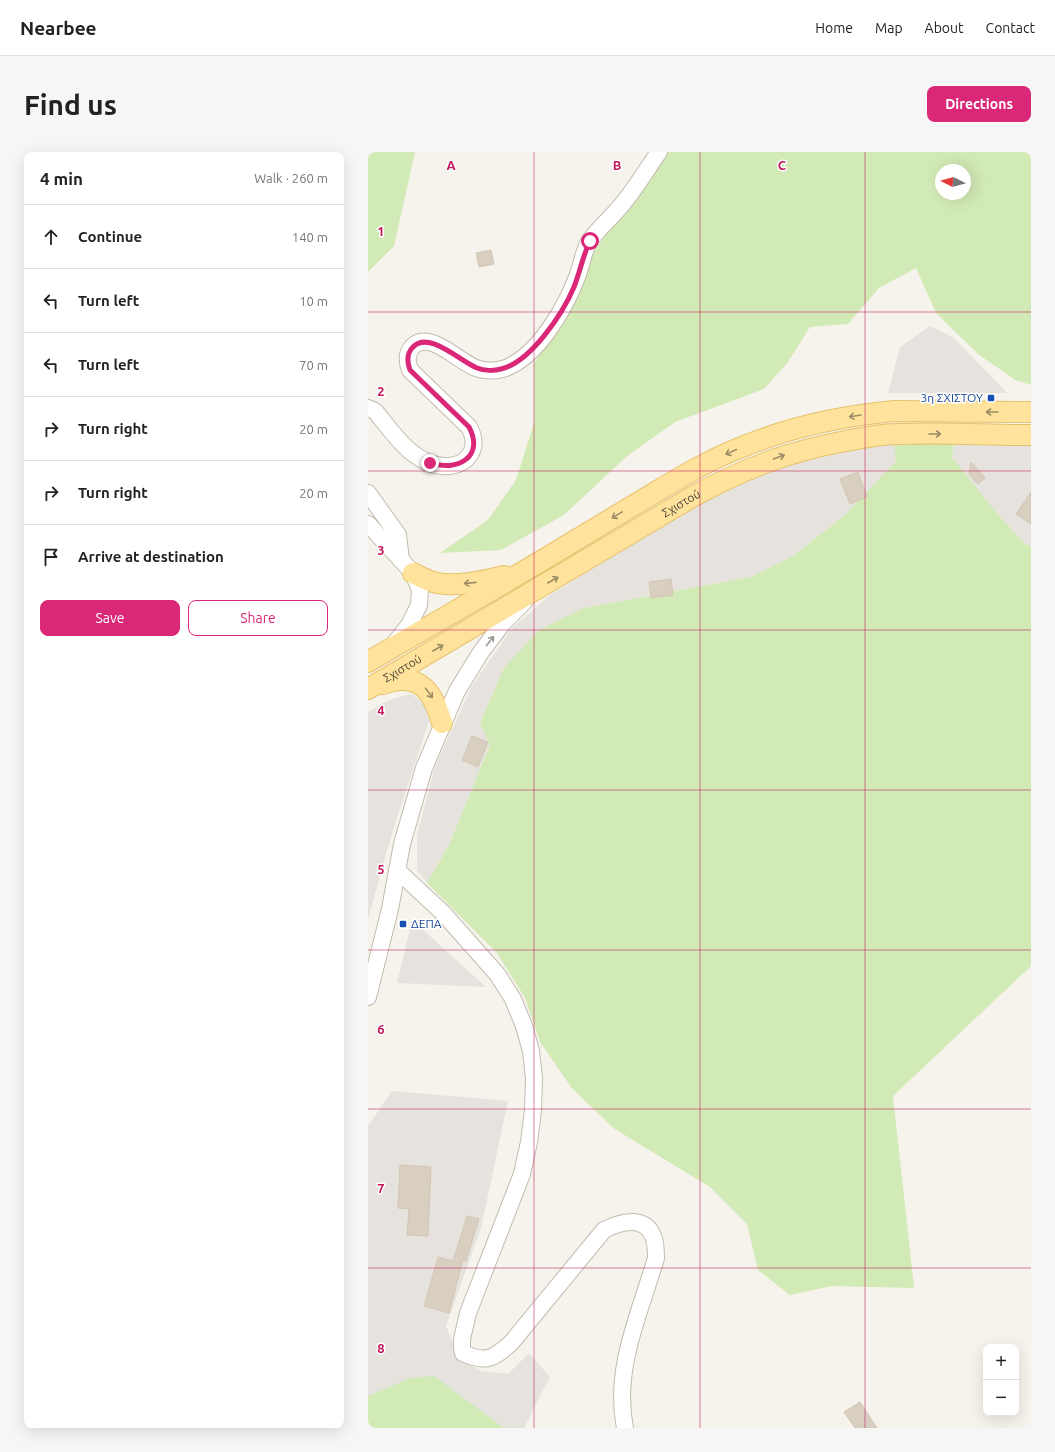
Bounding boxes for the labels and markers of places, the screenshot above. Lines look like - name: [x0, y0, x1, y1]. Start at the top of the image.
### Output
- place label: 3η ΣΧΙΣΤΟΥ: [920, 391, 983, 404]
- marker: 3η ΣΧΙΣΤΟΥ: [986, 393, 996, 403]
- place label: ΔΕΠΑ: [411, 917, 442, 930]
- marker: ΔΕΠΑ: [398, 919, 408, 929]

